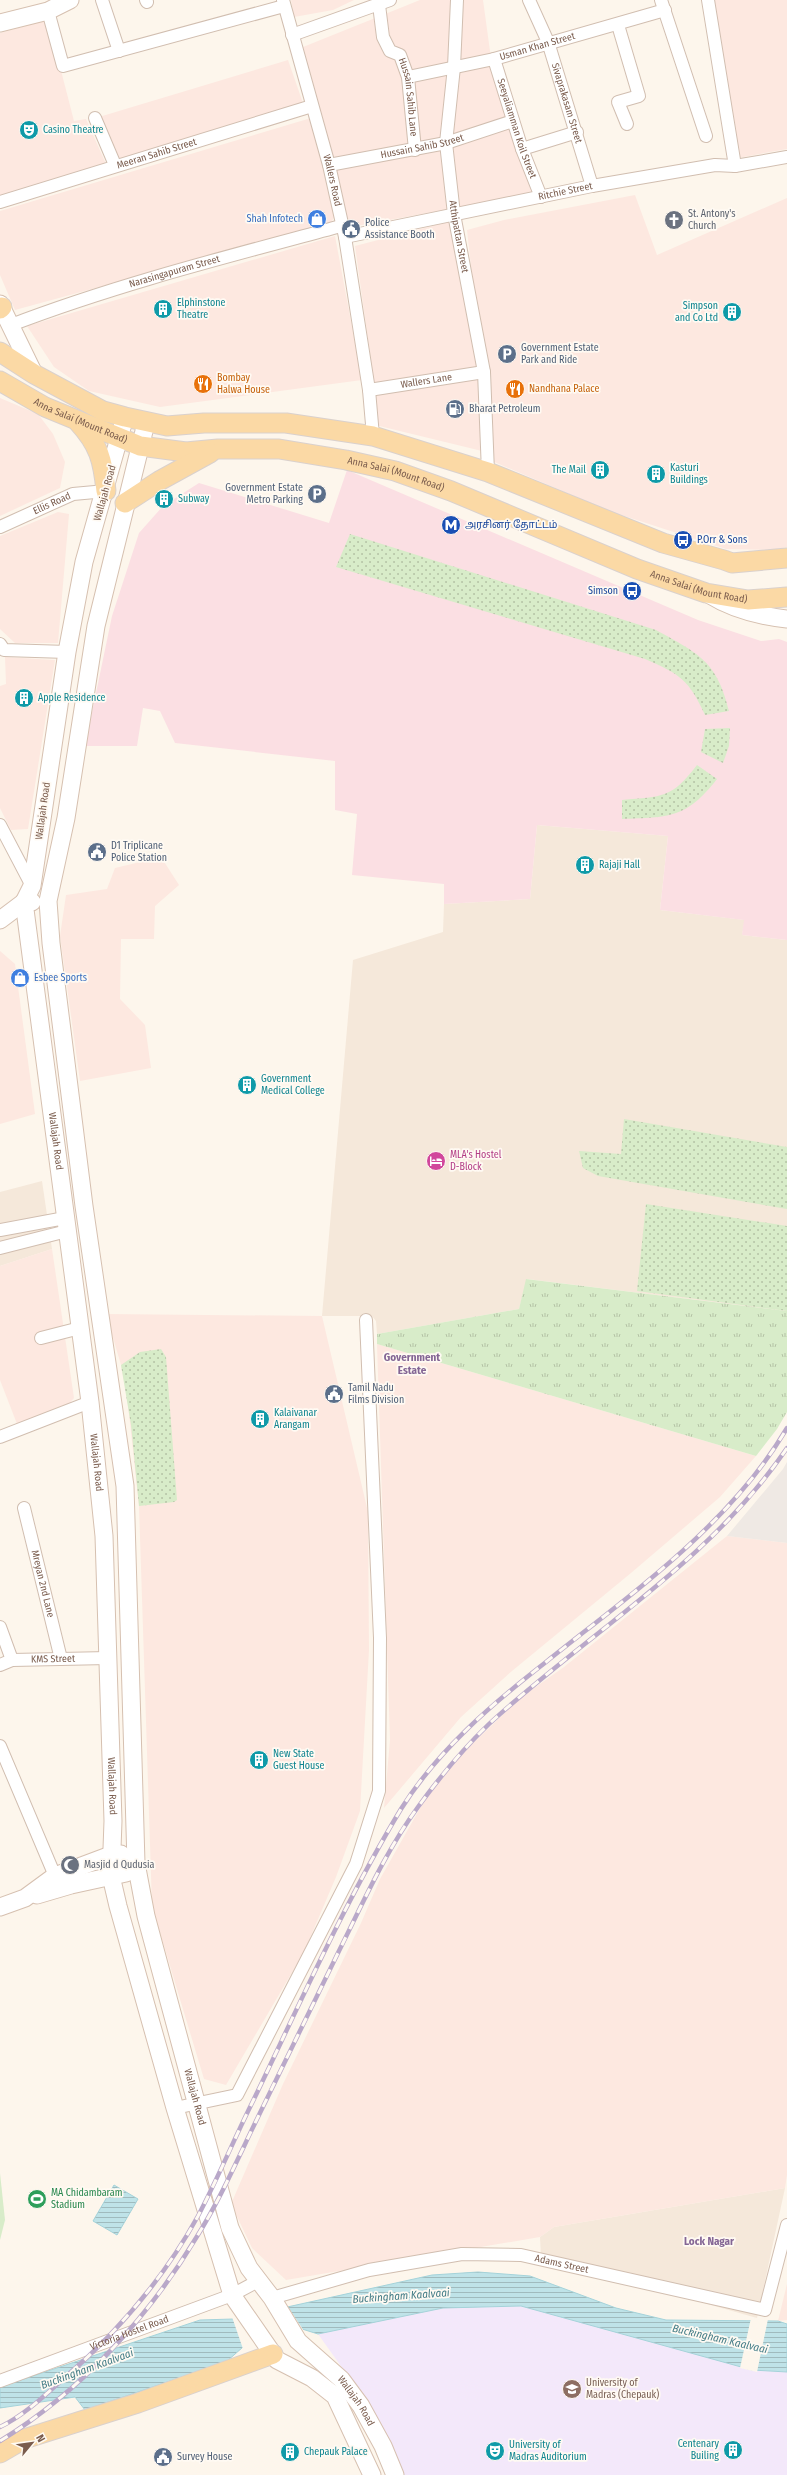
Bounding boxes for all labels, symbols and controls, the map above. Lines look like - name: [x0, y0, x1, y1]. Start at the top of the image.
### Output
- street label: Usman Khan Street: [498, 30, 577, 63]
- street label: Hussain Sahib Lane: [396, 56, 420, 137]
- street label: Sivaprakasam Street: [549, 62, 585, 145]
- street label: Seeyaliamman Koil Street: [494, 77, 539, 181]
- theatre icon: Casino Theatre: [18, 119, 40, 141]
- place label: Casino Theatre: [43, 124, 104, 136]
- street label: Hussain Sahib Street: [380, 131, 466, 161]
- street label: Meeran Sahib Street: [115, 136, 199, 172]
- street label: Wallers Road: [320, 153, 344, 207]
- street label: Ritchie Street: [537, 180, 594, 203]
- street label: Atthipattan Street: [447, 200, 471, 275]
- shop icon: Shah Infotech: [306, 208, 328, 230]
- place label: St. Antony's Church: [688, 208, 736, 232]
- church icon: St. Antony's Church: [663, 209, 685, 231]
- place label: Shah Infotech: [247, 213, 303, 225]
- place label: Police Assistance Booth: [365, 217, 435, 241]
- public building icon: Police Assistance Booth: [340, 218, 362, 240]
- street label: Narasingapuram Street: [128, 253, 222, 290]
- place label: Elphinstone Theatre: [177, 297, 226, 321]
- building icon: Elphinstone Theatre: [152, 298, 174, 320]
- place label: Simpson and Co Ltd: [675, 300, 718, 324]
- building icon: Simpson and Co Ltd: [721, 301, 743, 323]
- place label: Government Estate Park and Ride: [521, 342, 599, 366]
- parking icon: Government Estate Park and Ride: [496, 343, 518, 365]
- street label: Wallers Lane: [400, 371, 453, 391]
- place label: Bombay Halwa House: [217, 372, 270, 396]
- restaurant icon: Bombay Halwa House: [192, 373, 214, 395]
- restaurant icon: Nandhana Palace: [504, 378, 526, 400]
- place label: Nandhana Palace: [529, 383, 599, 395]
- street label: Anna Salai (Mount Road): [31, 396, 129, 446]
- fuel station icon: Bharat Petroleum: [444, 398, 466, 420]
- place label: Bharat Petroleum: [469, 403, 540, 415]
- street label: Anna Salai (Mount Road): [346, 455, 446, 494]
- building icon: The Mail: [589, 459, 611, 481]
- place label: Kasturi Buildings: [670, 462, 708, 486]
- building icon: Kasturi Buildings: [645, 463, 667, 485]
- street label: Wallajah Road: [91, 464, 119, 522]
- place label: The Mail: [552, 464, 586, 476]
- place label: Government Estate Metro Parking: [225, 482, 303, 506]
- parking icon: Government Estate Metro Parking: [306, 483, 328, 505]
- building icon: Subway: [153, 488, 175, 510]
- street label: Ellis Road: [31, 490, 73, 517]
- place label: Subway: [178, 493, 210, 505]
- metro station icon: அரசினர் தோட்டம்: [440, 514, 462, 536]
- place label: அரசினர் தோட்டம்: [465, 519, 557, 531]
- bus stop icon: P.Orr & Sons: [672, 529, 694, 551]
- place label: P.Orr & Sons: [697, 534, 747, 546]
- street label: Anna Salai (Mount Road): [649, 568, 748, 606]
- bus stop icon: Simson: [621, 580, 643, 602]
- place label: Simson: [588, 585, 618, 597]
- building icon: Apple Residence: [13, 687, 35, 709]
- place label: Apple Residence: [38, 692, 105, 704]
- street label: Wallajah Road: [33, 782, 53, 840]
- place label: D1 Triplicane Police Station: [111, 840, 167, 864]
- public building icon: D1 Triplicane Police Station: [86, 841, 108, 863]
- building icon: Rajaji Hall: [574, 854, 596, 876]
- place label: Rajaji Hall: [599, 859, 640, 871]
- shop icon: Esbee Sports: [9, 967, 31, 989]
- place label: Esbee Sports: [34, 972, 87, 984]
- place label: Government Medical College: [261, 1073, 325, 1097]
- building icon: Government Medical College: [236, 1074, 258, 1096]
- street label: Wallajah Road: [46, 1112, 65, 1171]
- place label: MLA's Hostel D-Block: [450, 1149, 502, 1173]
- hotel icon: MLA's Hostel D-Block: [425, 1150, 447, 1172]
- district label: Government Estate: [384, 1351, 440, 1377]
- place label: Tamil Nadu Films Division: [348, 1382, 404, 1406]
- public building icon: Tamil Nadu Films Division: [323, 1383, 345, 1405]
- place label: Kalaivanar Arangam: [274, 1407, 317, 1431]
- building icon: Kalaivanar Arangam: [249, 1408, 271, 1430]
- street label: Wallajah Road: [87, 1433, 105, 1492]
- street label: Mreyan 2nd Lane: [29, 1549, 57, 1619]
- street label: KMS Street: [31, 1653, 76, 1666]
- place label: New State Guest House: [273, 1748, 325, 1772]
- building icon: New State Guest House: [248, 1749, 270, 1771]
- street label: Wallajah Road: [105, 1757, 119, 1815]
- mosque icon: Masjid d Qudusia: [59, 1854, 81, 1876]
- place label: Masjid d Qudusia: [84, 1859, 155, 1871]
- street label: Wallajah Road: [181, 2067, 208, 2126]
- place label: MA Chidambaram Stadium: [51, 2187, 122, 2211]
- sports icon: MA Chidambaram Stadium: [26, 2188, 48, 2210]
- district label: Lock Nagar: [684, 2235, 735, 2248]
- street label: Adams Street: [534, 2252, 590, 2276]
- water label: Buckingham Kaalvaai: [352, 2286, 450, 2306]
- street label: Victoria Hostel Road: [88, 2313, 170, 2353]
- water label: Buckingham Kaalvaai: [671, 2322, 769, 2356]
- water label: Buckingham Kaalvaai: [39, 2346, 135, 2392]
- street label: Wallajah Road: [335, 2374, 377, 2428]
- place label: University of Madras (Chepauk): [586, 2377, 659, 2401]
- school or university icon: University of Madras (Chepauk): [561, 2378, 583, 2400]
- north arrow: [12, 2423, 52, 2463]
- text: N: [33, 2432, 48, 2444]
- place label: Centenary Builing: [678, 2438, 720, 2462]
- place label: University of Madras Auditorium: [509, 2439, 587, 2463]
- building icon: Centenary Builing: [722, 2439, 744, 2461]
- theatre icon: University of Madras Auditorium: [484, 2440, 506, 2462]
- building icon: Chepauk Palace: [279, 2441, 301, 2463]
- public building icon: Survey House: [152, 2446, 174, 2468]
- place label: Chepauk Palace: [304, 2446, 368, 2458]
- place label: Survey House: [177, 2451, 233, 2463]

